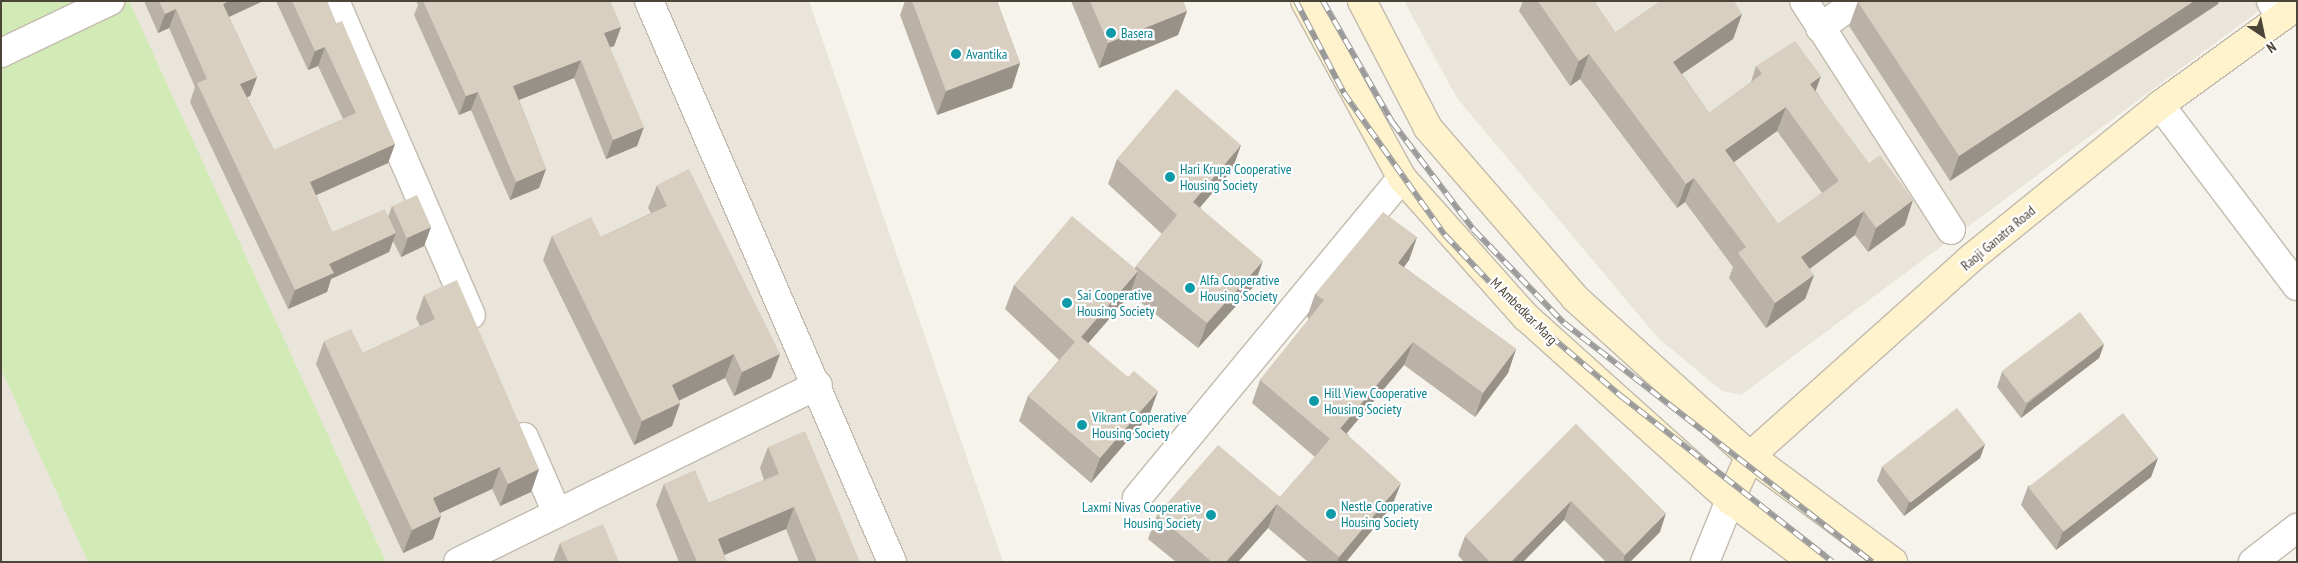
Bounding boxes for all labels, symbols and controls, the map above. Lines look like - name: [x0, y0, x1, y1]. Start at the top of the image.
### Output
- north arrow: [2238, 10, 2288, 60]
- place label: Basera: [1121, 25, 1153, 41]
- marker: Basera: [1105, 27, 1117, 39]
- text: N: [2263, 38, 2280, 57]
- place label: Avantika: [966, 46, 1007, 62]
- marker: Avantika: [950, 48, 962, 60]
- place label: Hari Krupa Cooperative Housing Society: [1180, 161, 1292, 193]
- marker: Hari Krupa Cooperative Housing Society: [1164, 171, 1176, 183]
- street label: Raoji Ganatra Road: [1957, 202, 2039, 274]
- place label: Alfa Cooperative Housing Society: [1200, 272, 1280, 304]
- street label: M Ambedkar Marg: [1487, 274, 1561, 348]
- marker: Alfa Cooperative Housing Society: [1184, 282, 1196, 294]
- place label: Sai Cooperative Housing Society: [1077, 287, 1154, 320]
- marker: Sai Cooperative Housing Society: [1061, 297, 1073, 309]
- place label: Hill View Cooperative Housing Society: [1324, 385, 1428, 418]
- marker: Hill View Cooperative Housing Society: [1308, 395, 1320, 407]
- place label: Vikrant Cooperative Housing Society: [1092, 409, 1187, 442]
- marker: Vikrant Cooperative Housing Society: [1076, 419, 1088, 431]
- place label: Nestle Cooperative Housing Society: [1341, 498, 1432, 530]
- place label: Laxmi Nivas Cooperative Housing Society: [1082, 499, 1201, 532]
- marker: Nestle Cooperative Housing Society: [1325, 508, 1337, 520]
- marker: Laxmi Nivas Cooperative Housing Society: [1205, 509, 1217, 521]

